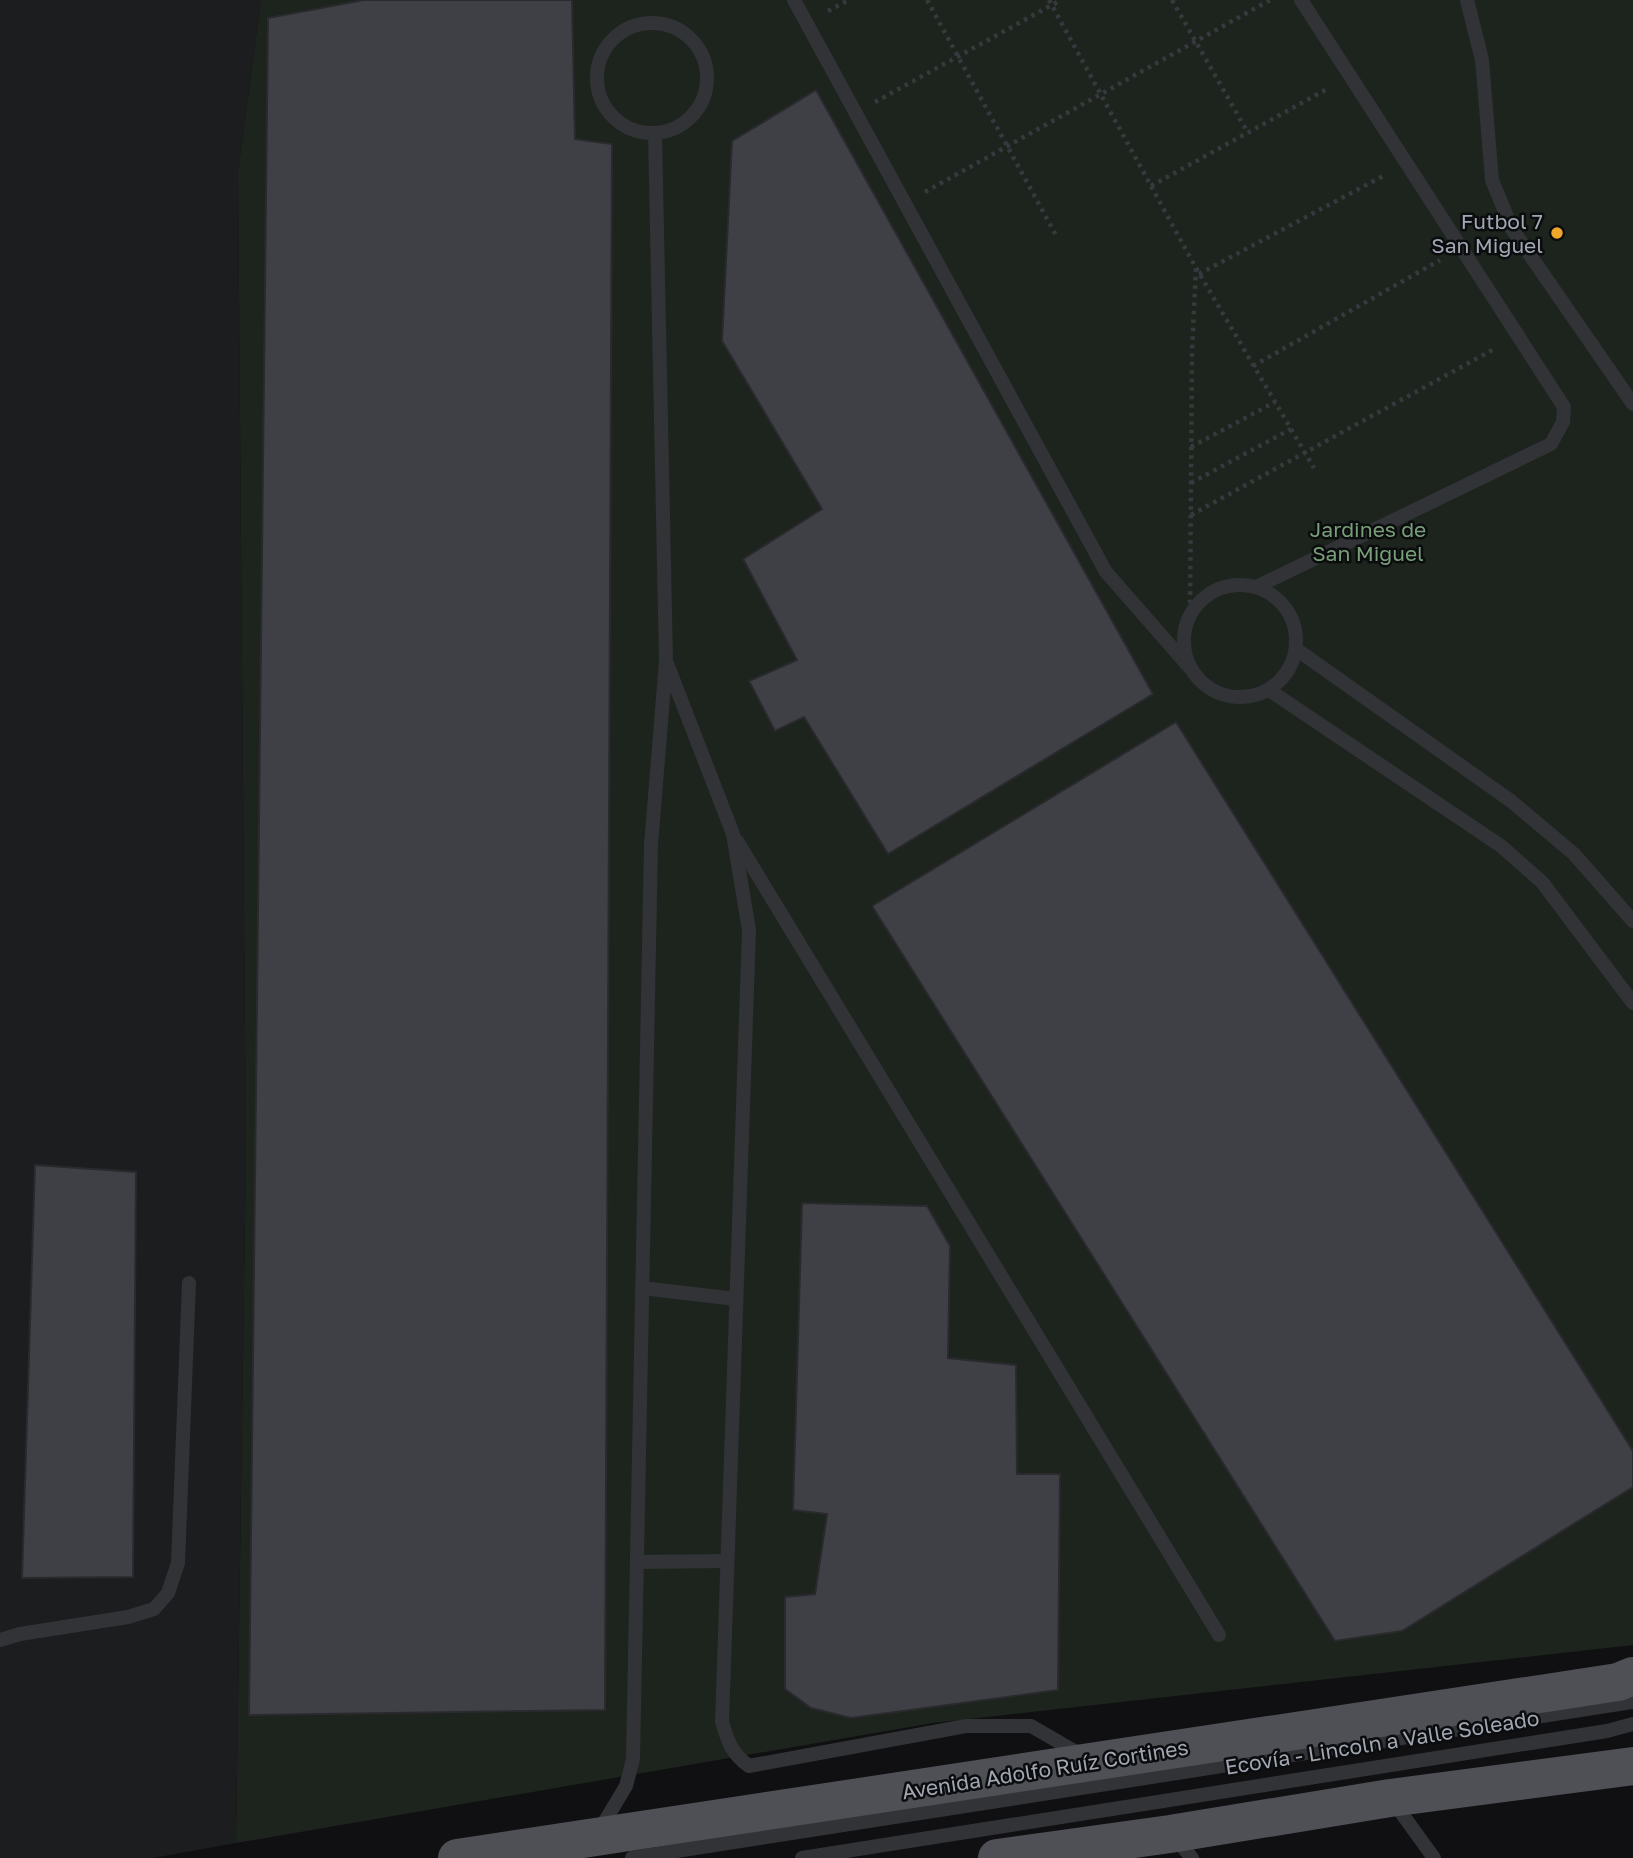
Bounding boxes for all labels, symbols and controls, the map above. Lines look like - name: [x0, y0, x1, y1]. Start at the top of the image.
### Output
- place label: Futbol 7 San Miguel: [1431, 208, 1543, 258]
- marker: Futbol 7 San Miguel: [1549, 225, 1565, 241]
- park label: Jardines de San Miguel: [1310, 516, 1426, 566]
- street label: Ecovía - Lincoln a Valle Soleado: [1223, 1704, 1541, 1780]
- street label: Avenida Adolfo Ruíz Cortines: [900, 1733, 1190, 1805]

